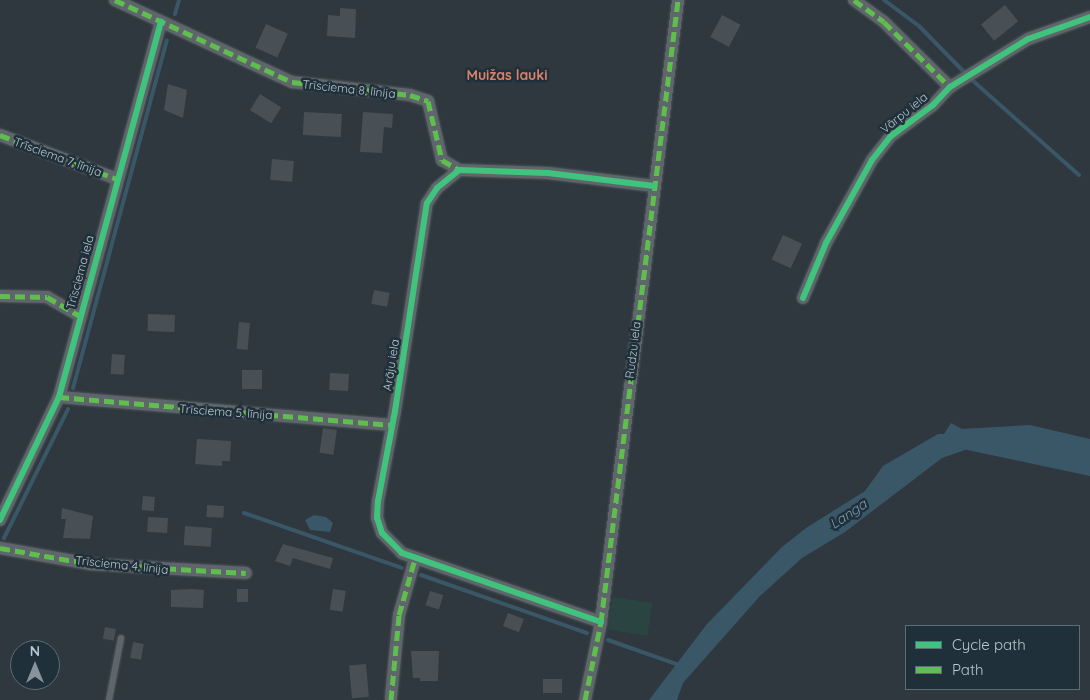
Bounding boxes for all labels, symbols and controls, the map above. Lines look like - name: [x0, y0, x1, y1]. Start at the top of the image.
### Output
- district label: Muižas lauki: [466, 67, 548, 83]
- street label: Trīsciema 8. līnija: [302, 77, 396, 101]
- street label: Vārpu iela: [878, 90, 930, 136]
- street label: Trīsciema 7. līnija: [12, 134, 104, 180]
- street label: Trīsciema iela: [63, 234, 97, 310]
- street label: Rudzu iela: [622, 321, 644, 379]
- street label: Arāju iela: [380, 338, 402, 392]
- street label: Trīsciema 5. līnija: [179, 402, 273, 422]
- water label: Langa: [826, 496, 870, 532]
- street label: Trīsciema 4. līnija: [75, 553, 169, 577]
- legend: [905, 625, 1080, 690]
- text: Cycle path: [952, 635, 1026, 654]
- north arrow: [10, 640, 60, 690]
- text: N: [30, 642, 40, 660]
- text: Path: [952, 660, 984, 679]

